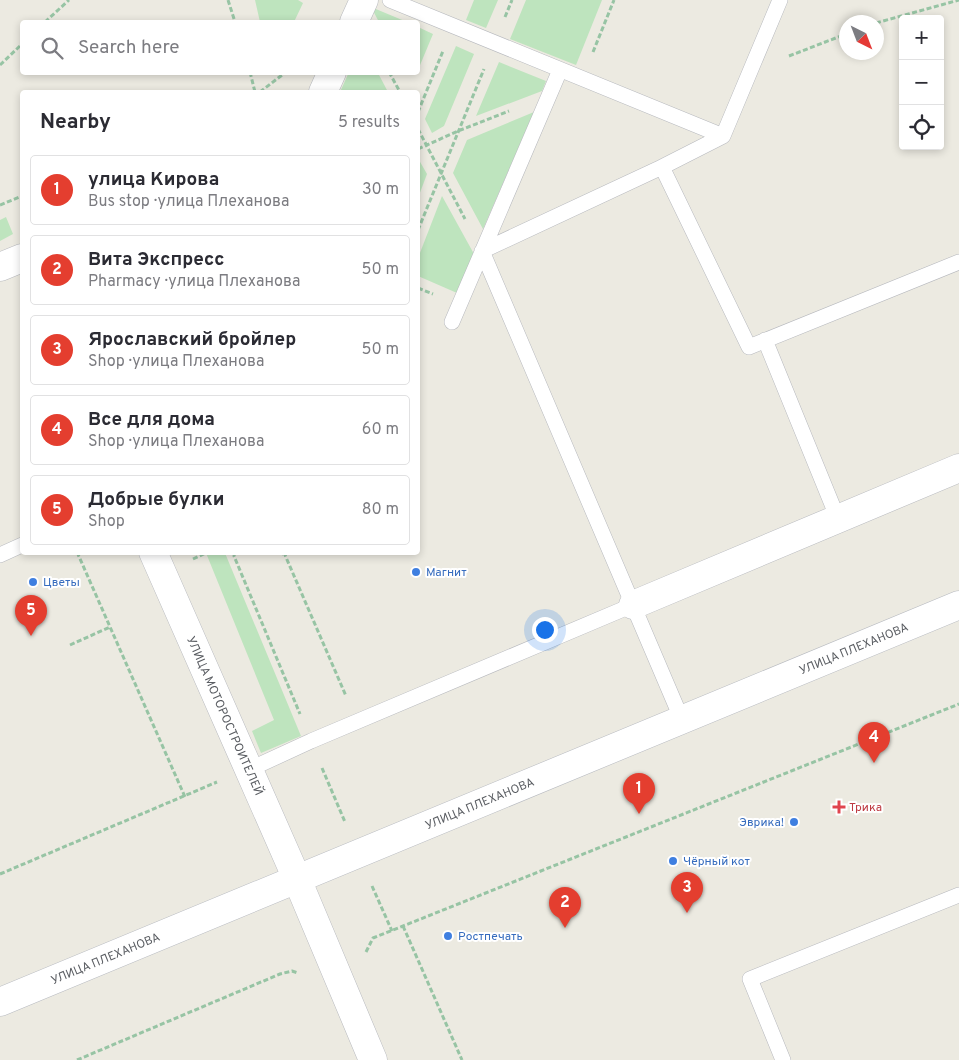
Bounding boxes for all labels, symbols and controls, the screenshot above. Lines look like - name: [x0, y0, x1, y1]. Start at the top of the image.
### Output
- north arrow: [839, 15, 884, 60]
- map controls: [899, 15, 944, 150]
- button: +: [899, 15, 944, 60]
- search box: [20, 20, 420, 75]
- icon: search: [38, 34, 66, 62]
- text: Search here: [78, 36, 180, 60]
- button: −: [899, 60, 944, 105]
- button: locate: [899, 105, 944, 150]
- text: Nearby: [40, 109, 111, 136]
- text: 5 results: [338, 113, 400, 133]
- text: улица Кирова: [88, 168, 219, 192]
- text: 1: [54, 180, 60, 200]
- text: 30 m: [362, 180, 399, 200]
- text: Bus stop · улица Плеханова: [88, 192, 289, 212]
- text: Вита Экспресс: [88, 248, 225, 272]
- text: 2: [52, 260, 62, 280]
- text: 50 m: [362, 260, 399, 280]
- text: Pharmacy · улица Плеханова: [88, 272, 300, 292]
- text: Ярославский бройлер: [88, 328, 296, 352]
- text: 3: [52, 340, 62, 360]
- text: 50 m: [362, 340, 399, 360]
- text: Shop · улица Плеханова: [88, 352, 264, 372]
- text: Все для дома: [88, 408, 215, 432]
- text: 4: [52, 420, 62, 440]
- text: 60 m: [362, 420, 399, 440]
- text: Shop · улица Плеханова: [88, 432, 264, 452]
- text: Добрые булки: [88, 488, 225, 512]
- text: 5: [52, 500, 62, 520]
- text: 80 m: [362, 500, 399, 520]
- text: Shop: [88, 512, 125, 532]
- place label: Магнит: [426, 565, 467, 581]
- marker: Магнит: [410, 566, 422, 578]
- place label: Цветы: [43, 575, 80, 591]
- marker: Цветы: [27, 576, 39, 588]
- pin: 5: [15, 595, 47, 636]
- your location: [532, 617, 558, 643]
- street label: УЛИЦА ПЛЕХАНОВА: [797, 620, 911, 679]
- street label: УЛИЦА МОТОРОСТРОИТЕЛЕЙ: [182, 634, 266, 798]
- pin: 4: [858, 722, 890, 763]
- pin: 1: [623, 773, 655, 814]
- street label: УЛИЦА ПЛЕХАНОВА: [423, 775, 537, 834]
- place label: Трика: [849, 800, 882, 816]
- marker: Трика: [833, 801, 845, 813]
- place label: Эврика!: [739, 815, 784, 831]
- marker: Эврика!: [788, 816, 800, 828]
- place label: Чёрный кот: [683, 854, 751, 870]
- marker: Чёрный кот: [667, 855, 679, 867]
- pin: 3: [671, 872, 703, 913]
- pin: 2: [549, 887, 581, 928]
- place label: Ростпечать: [458, 929, 523, 945]
- street label: УЛИЦА ПЛЕХАНОВА: [49, 930, 163, 989]
- marker: Ростпечать: [442, 930, 454, 942]

